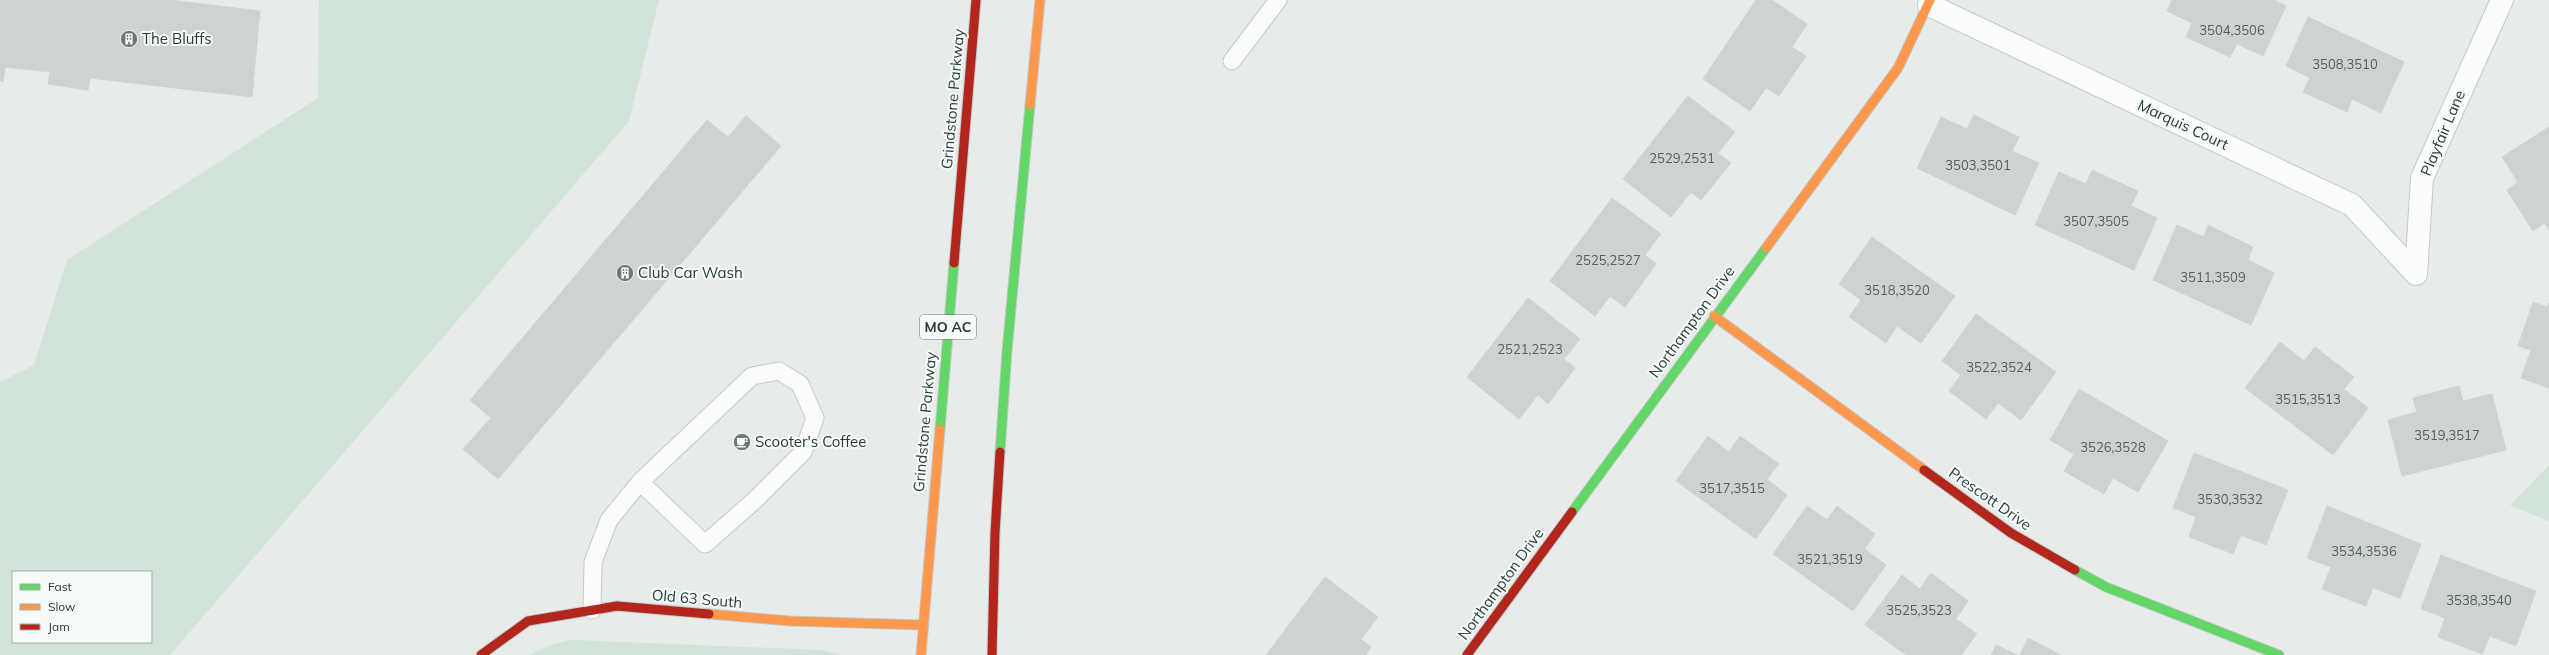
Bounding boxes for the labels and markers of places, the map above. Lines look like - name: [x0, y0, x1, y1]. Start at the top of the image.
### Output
- building icon: The Bluffs: [119, 29, 139, 49]
- place label: The Bluffs: [142, 29, 212, 48]
- building icon: Club Car Wash: [615, 263, 635, 283]
- place label: Club Car Wash: [638, 263, 743, 282]
- cafe icon: Scooter's Coffee: [732, 432, 752, 452]
- place label: Scooter's Coffee: [755, 432, 866, 451]

